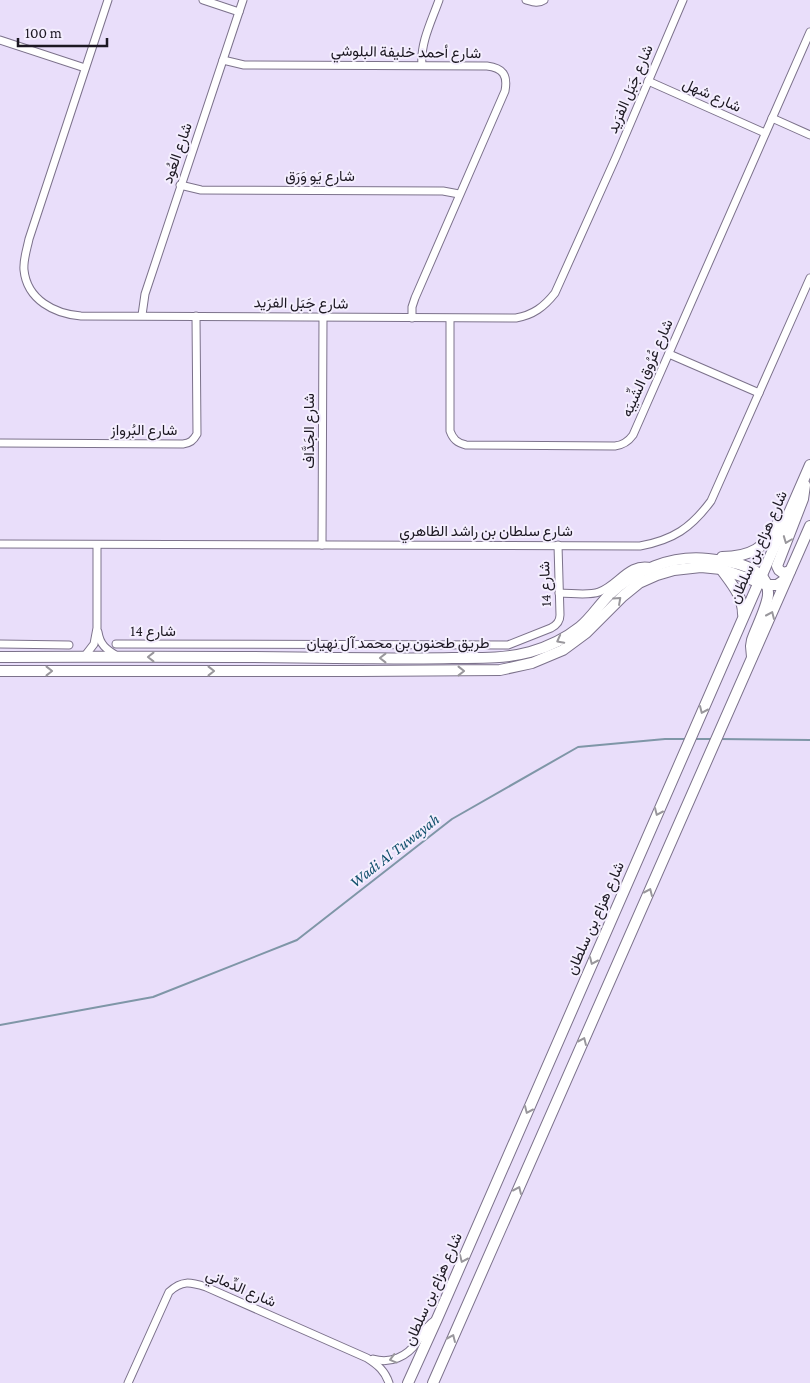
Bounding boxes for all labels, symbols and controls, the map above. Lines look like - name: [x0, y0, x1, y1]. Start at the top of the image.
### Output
- scale bar: [18, 15, 106, 47]
- text: 100 m: [25, 25, 62, 41]
- street label: شارع جَبَل الفرَيد: [604, 42, 659, 137]
- street label: شارع أحمد خليفة البلوشي: [331, 43, 481, 66]
- street label: شارع شهل: [679, 75, 744, 118]
- street label: شارع العُود: [159, 120, 198, 186]
- street label: شارع يَو وَرَق: [285, 168, 355, 187]
- street label: شارع جَبَل الفرَيد: [253, 294, 349, 315]
- street label: شارع عُرُوق الشِّيبَه: [616, 316, 678, 420]
- street label: شارع الجَدَّاف: [301, 393, 320, 469]
- street label: شارع البُرواز: [110, 422, 178, 441]
- street label: شارع هزاع بن سلطان: [726, 488, 793, 607]
- street label: شارع سلطان بن راشد الظاهري: [399, 523, 573, 544]
- one-way arrow: [783, 535, 793, 544]
- street label: شارع 14: [536, 561, 557, 607]
- one-way arrow: [613, 597, 622, 606]
- one-way arrow: [765, 611, 776, 620]
- street label: شارع 14: [130, 623, 176, 642]
- one-way arrow: [557, 634, 566, 644]
- street label: طريق طحنون بن محمد آل نهيان: [306, 635, 490, 653]
- one-way arrow: [147, 652, 154, 662]
- one-way arrow: [379, 653, 387, 663]
- one-way arrow: [45, 666, 53, 676]
- one-way arrow: [208, 666, 215, 676]
- one-way arrow: [458, 666, 465, 676]
- one-way arrow: [699, 705, 710, 714]
- one-way arrow: [654, 807, 665, 816]
- water label: Wadi Al Tuwayah: [346, 810, 443, 891]
- street label: شارع هزاع بن سلطان: [563, 859, 630, 978]
- one-way arrow: [642, 888, 653, 897]
- one-way arrow: [589, 956, 600, 965]
- one-way arrow: [577, 1037, 588, 1046]
- one-way arrow: [523, 1105, 534, 1114]
- one-way arrow: [511, 1186, 522, 1195]
- street label: شارع هزاع بن سلطان: [401, 1230, 468, 1349]
- one-way arrow: [458, 1254, 469, 1263]
- street label: شارع الدِّماني: [202, 1266, 279, 1315]
- one-way arrow: [446, 1334, 457, 1343]
- one-way arrow: [389, 1353, 397, 1363]

